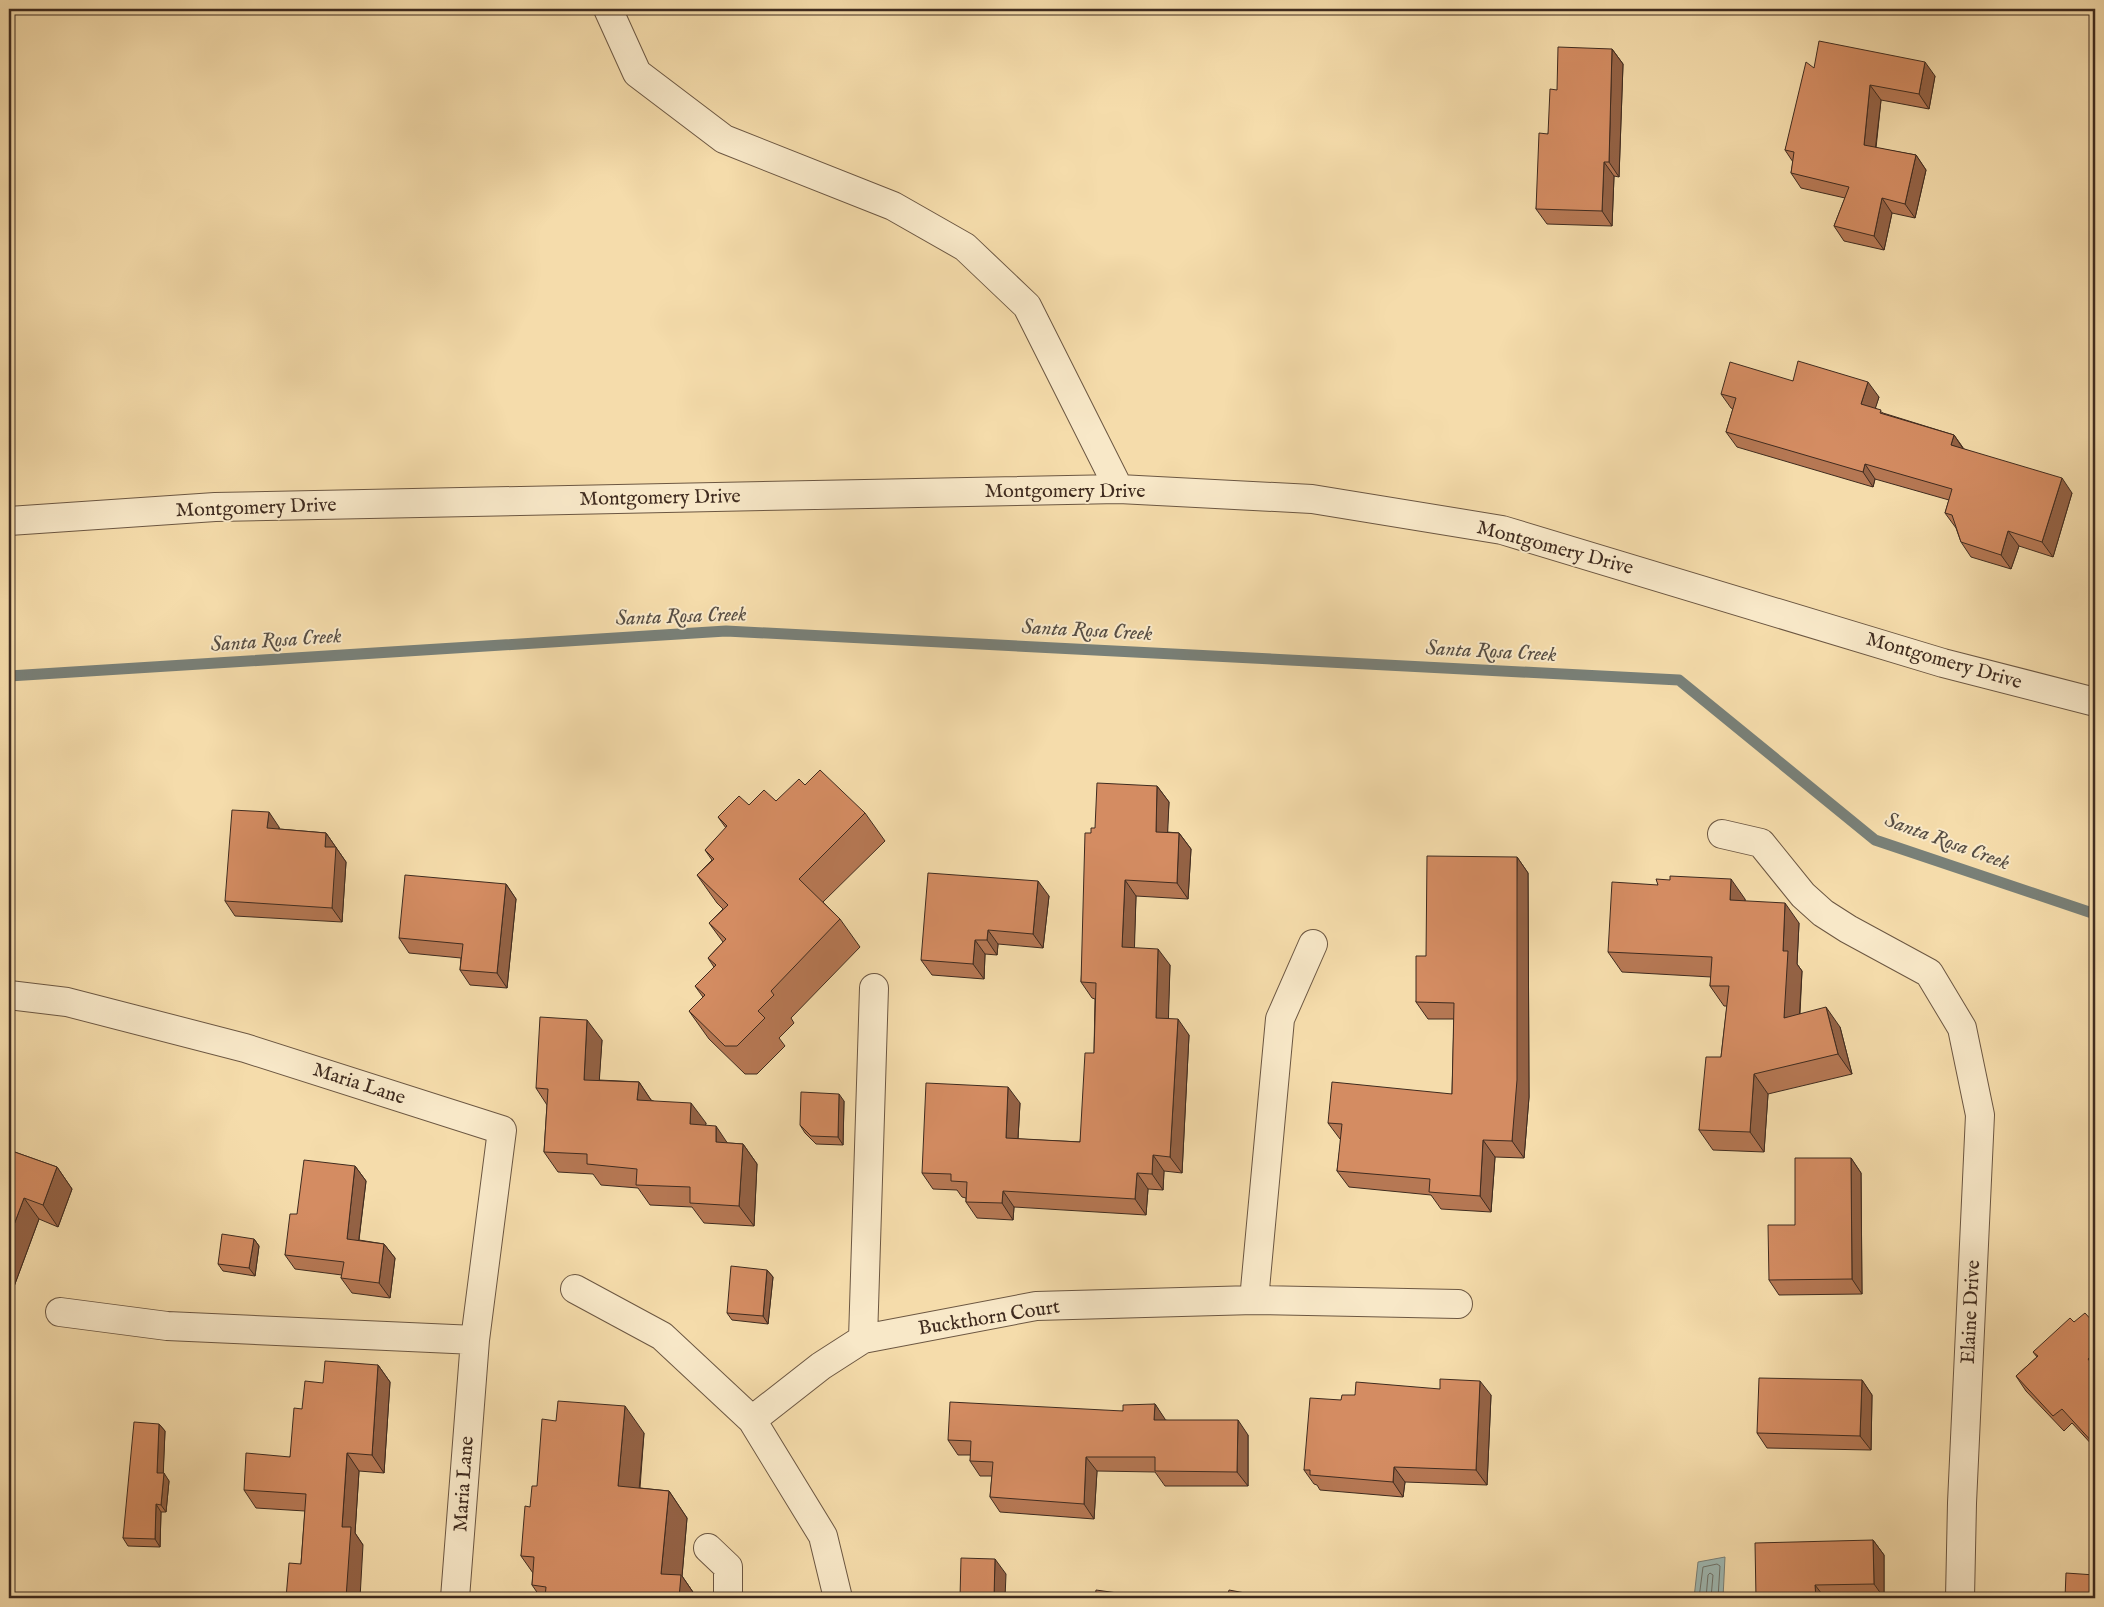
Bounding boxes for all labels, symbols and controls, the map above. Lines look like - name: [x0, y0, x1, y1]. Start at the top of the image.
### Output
- street label: Montgomery Drive: [984, 479, 1146, 504]
- street label: Montgomery Drive: [579, 484, 741, 512]
- street label: Montgomery Drive: [175, 493, 337, 523]
- street label: Montgomery Drive: [1474, 515, 1636, 581]
- water label: Santa Rosa Creek: [615, 601, 748, 633]
- water label: Santa Rosa Creek: [1021, 614, 1154, 648]
- water label: Santa Rosa Creek: [210, 623, 343, 659]
- street label: Montgomery Drive: [1863, 627, 2025, 695]
- water label: Santa Rosa Creek: [1425, 635, 1558, 669]
- water label: Santa Rosa Creek: [1881, 807, 2014, 877]
- street label: Maria Lane: [310, 1057, 408, 1111]
- street label: Elaine Drive: [1956, 1259, 1986, 1365]
- street label: Buckthorn Court: [916, 1294, 1062, 1342]
- street label: Maria Lane: [448, 1435, 480, 1533]

